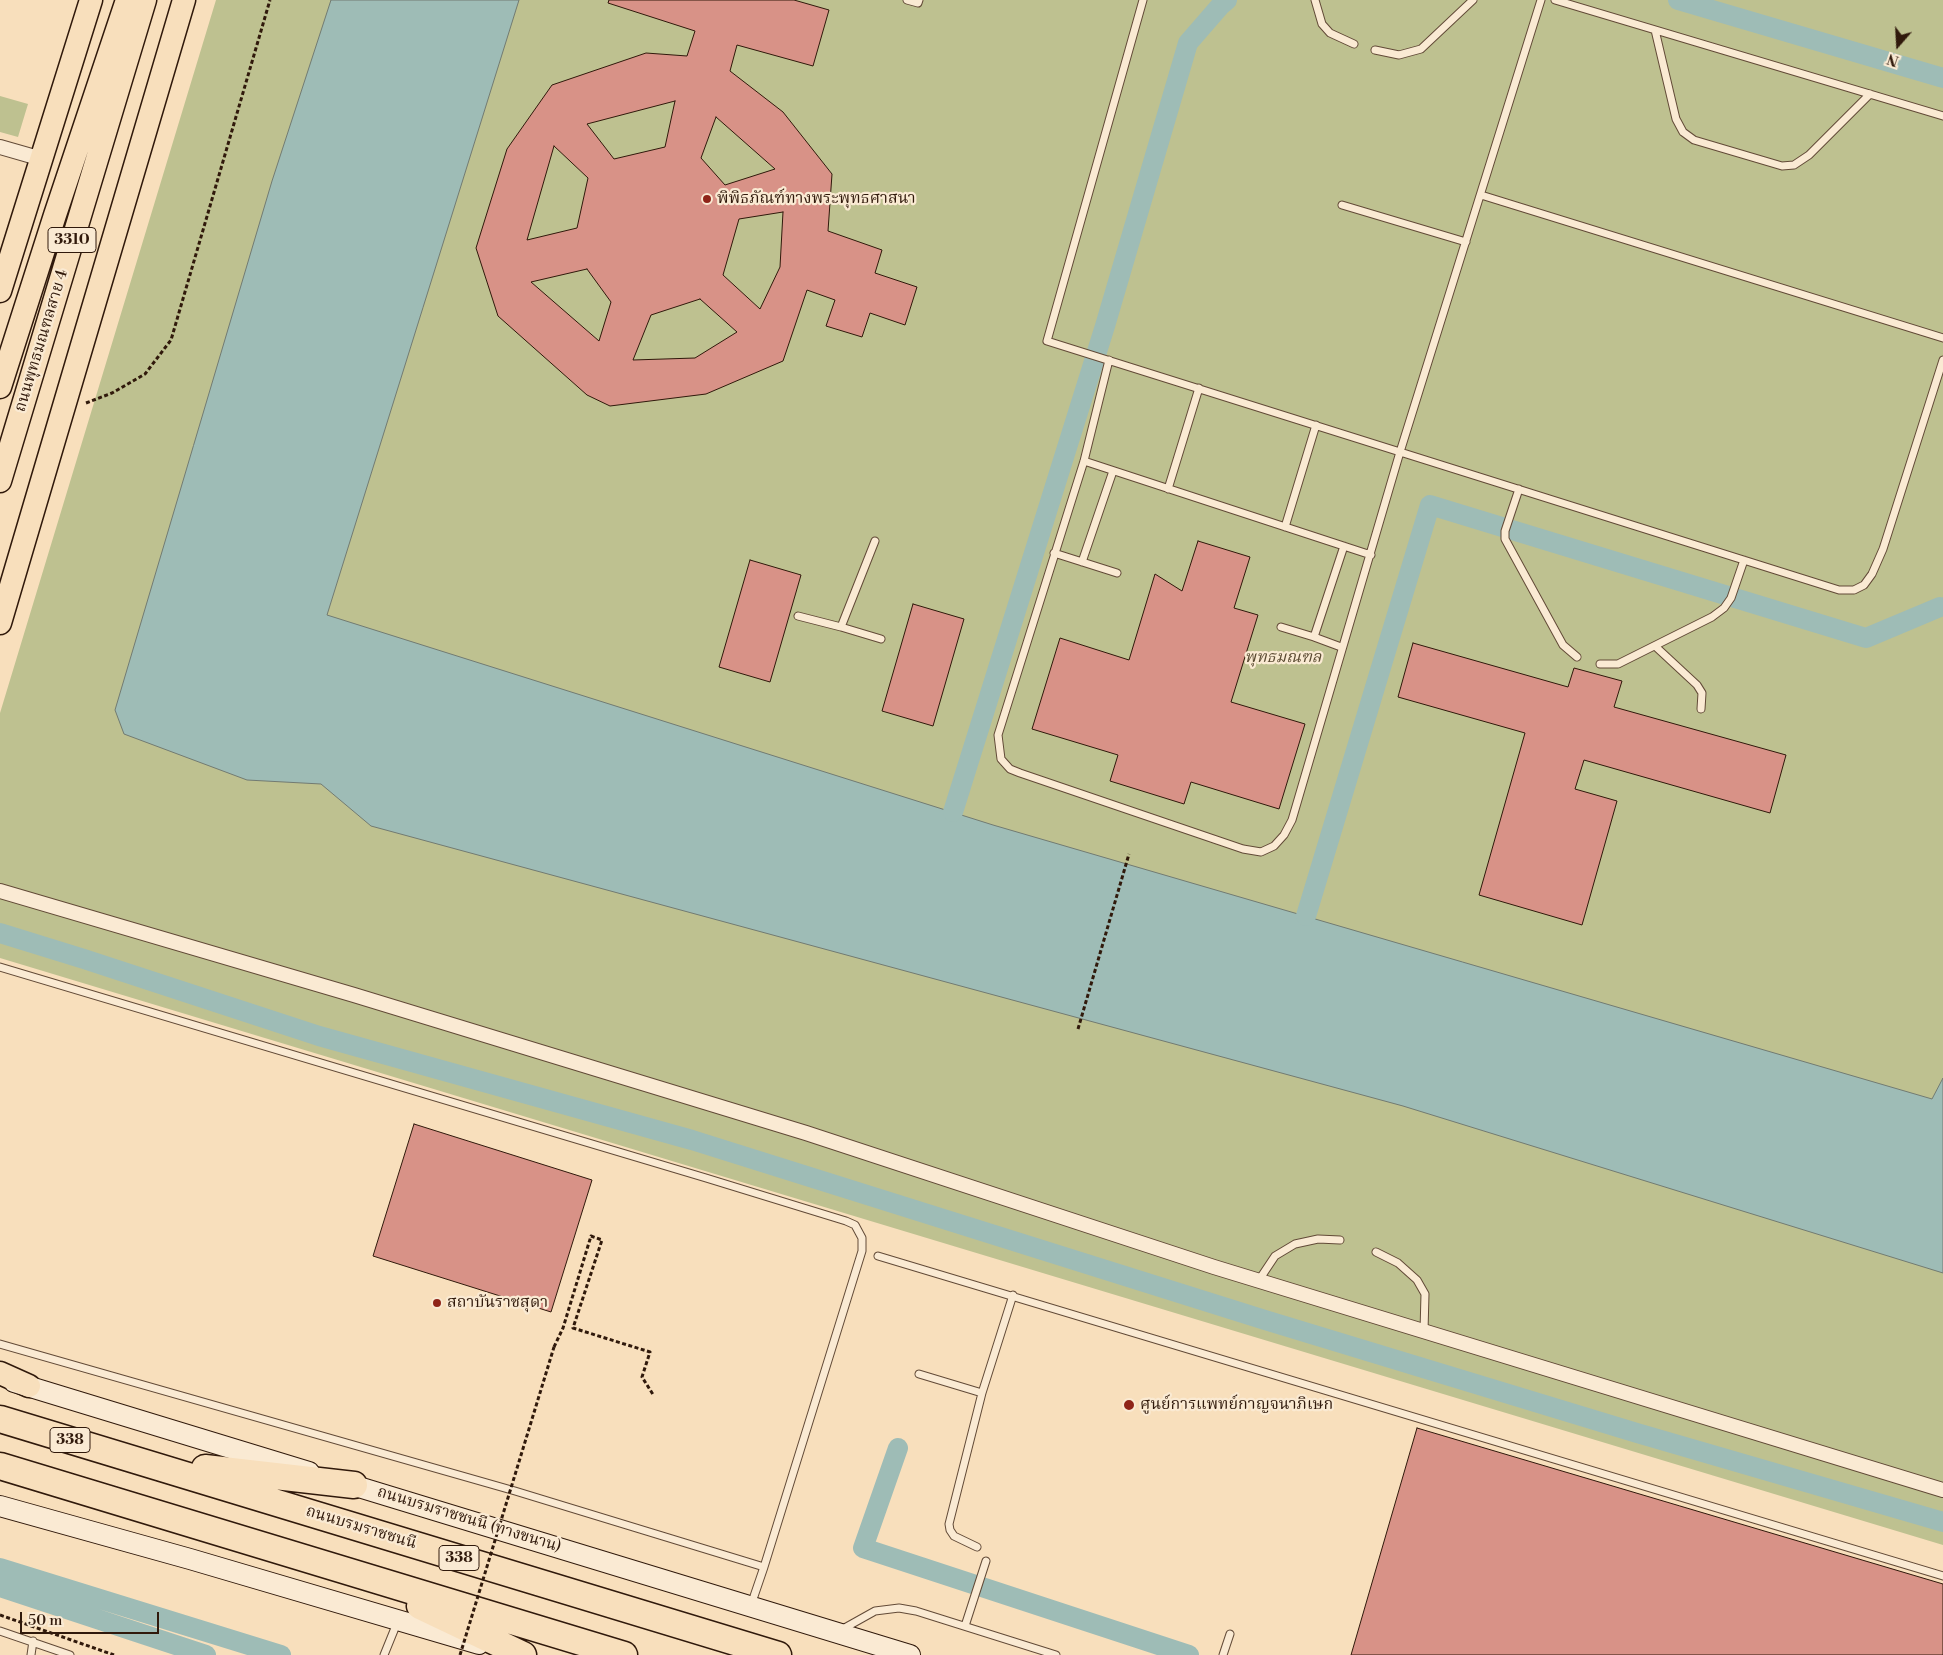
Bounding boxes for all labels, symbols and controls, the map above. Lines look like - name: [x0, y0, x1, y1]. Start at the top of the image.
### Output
- north arrow: [1873, 20, 1923, 70]
- text: N: [1885, 49, 1901, 69]
- place label: พิพิธภัณฑ์ทางพระพุทธศาสนา: [717, 189, 916, 209]
- marker: พิพิธภัณฑ์ทางพระพุทธศาสนา: [701, 193, 713, 205]
- road number: 3310: [48, 228, 96, 252]
- street label: ถนนพุทธมณฑลสาย 4: [11, 268, 73, 414]
- park label: พุทธมณฑล: [1245, 648, 1321, 668]
- place label: สถาบันราชสุดา: [447, 1293, 548, 1313]
- marker: สถาบันราชสุดา: [431, 1297, 443, 1309]
- place label: ศูนย์การแพทย์กาญจนาภิเษก: [1140, 1395, 1333, 1415]
- marker: ศูนย์การแพทย์กาญจนาภิเษก: [1122, 1398, 1136, 1412]
- road number: 338: [50, 1428, 90, 1452]
- street label: ถนนบรมราชชนนี (ทางขนาน): [375, 1483, 563, 1557]
- street label: ถนนบรมราชชนนี: [303, 1502, 419, 1554]
- road number: 338: [439, 1546, 479, 1570]
- scale bar: [22, 1602, 161, 1634]
- text: 50 m: [28, 1611, 62, 1630]

